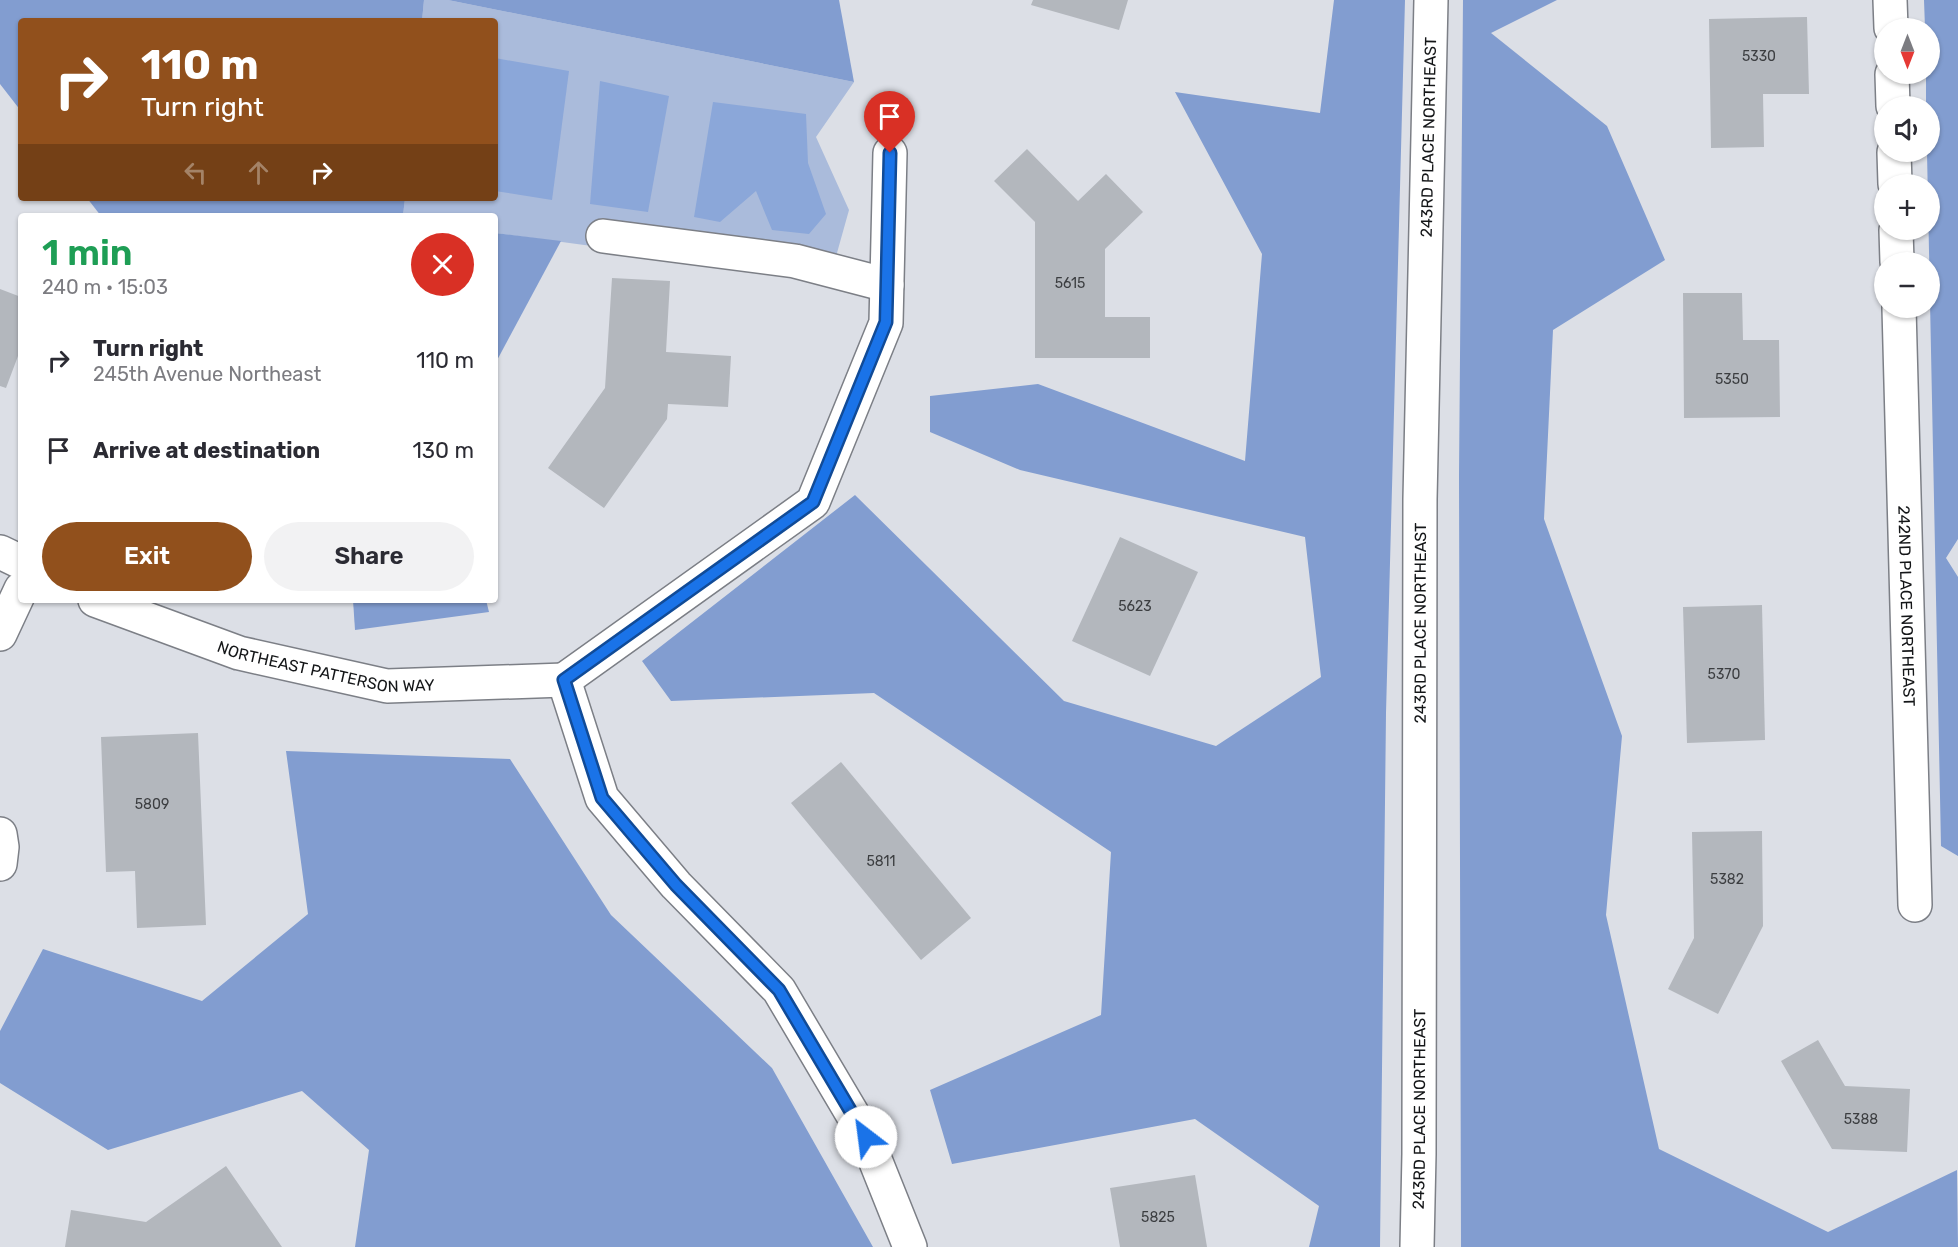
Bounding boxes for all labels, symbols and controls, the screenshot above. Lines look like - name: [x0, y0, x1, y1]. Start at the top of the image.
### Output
- north arrow: [1874, 18, 1940, 84]
- map controls: [1874, 18, 1940, 318]
- street label: 243RD PLACE NORTHEAST: [1416, 37, 1440, 238]
- text: 110 m: [141, 40, 259, 90]
- icon: right: [42, 42, 120, 120]
- house number: 5330: [1742, 48, 1776, 65]
- text: Turn right: [141, 91, 264, 123]
- pin: [864, 91, 915, 153]
- button: sound: [1874, 96, 1940, 162]
- icon: arrive: [873, 100, 906, 133]
- icon: left: [179, 156, 212, 189]
- icon: ahead: [242, 156, 275, 189]
- icon: right: [305, 156, 338, 189]
- button: +: [1874, 174, 1940, 240]
- text: 1 min: [42, 231, 133, 274]
- button: close: [411, 233, 474, 296]
- button: −: [1874, 252, 1940, 318]
- text: 240 m · 15:03: [42, 275, 168, 299]
- house number: 5615: [1055, 275, 1085, 292]
- text: Turn right: [93, 335, 203, 362]
- icon: right: [42, 344, 75, 377]
- text: 110 m: [416, 347, 474, 374]
- text: 245th Avenue Northeast: [93, 362, 321, 386]
- house number: 5350: [1715, 371, 1749, 388]
- icon: arrive: [42, 434, 75, 467]
- text: Arrive at destination: [93, 437, 320, 464]
- text: 130 m: [412, 437, 474, 464]
- street label: 242ND PLACE NORTHEAST: [1895, 505, 1919, 707]
- button: Exit: [42, 522, 252, 591]
- button: Share: [264, 522, 474, 591]
- street label: 243RD PLACE NORTHEAST: [1410, 523, 1429, 723]
- house number: 5623: [1118, 598, 1152, 615]
- street label: NORTHEAST PATTERSON WAY: [215, 636, 435, 695]
- house number: 5370: [1708, 666, 1741, 683]
- house number: 5809: [135, 796, 169, 813]
- house number: 5811: [866, 853, 896, 870]
- house number: 5382: [1710, 871, 1744, 888]
- street label: 243RD PLACE NORTHEAST: [1408, 1009, 1429, 1210]
- position arrow: [834, 1105, 898, 1169]
- house number: 5388: [1844, 1111, 1878, 1128]
- house number: 5825: [1141, 1209, 1175, 1226]

